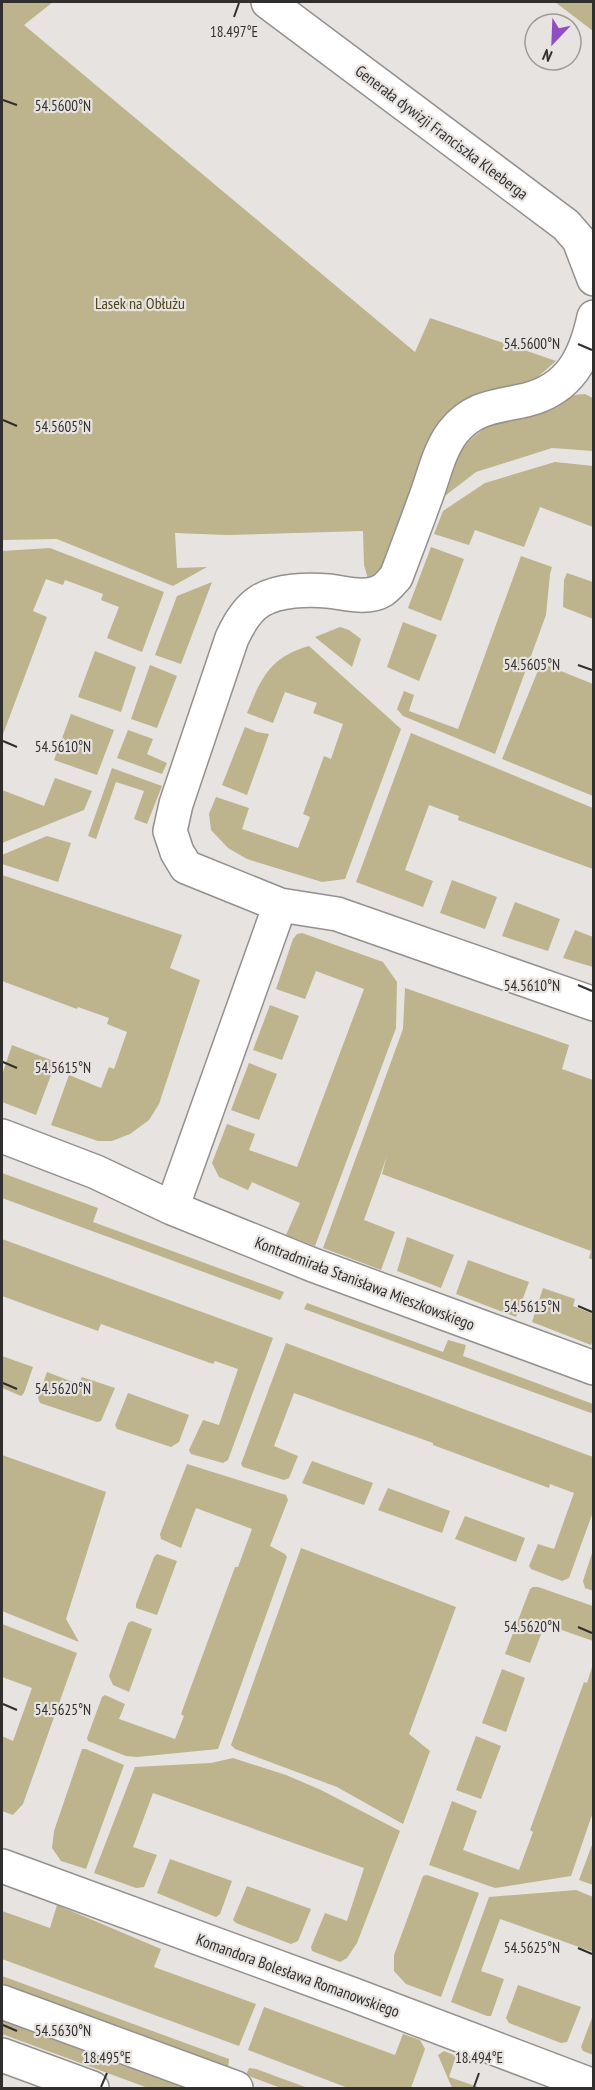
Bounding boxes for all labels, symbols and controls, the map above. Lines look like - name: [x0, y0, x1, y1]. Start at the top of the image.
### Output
- north arrow: [523, 12, 583, 72]
- text: 18.497°E: [210, 22, 258, 41]
- text: N: [539, 45, 555, 67]
- street label: Generała dywizji Franciszka Kleeberga: [352, 60, 532, 204]
- text: 54.5600°N: [35, 96, 91, 115]
- park label: Lasek na Obłużu: [95, 293, 185, 313]
- text: 54.5600°N: [504, 334, 560, 353]
- text: 54.5605°N: [35, 417, 91, 436]
- text: 54.5605°N: [504, 655, 560, 674]
- text: 54.5610°N: [35, 737, 91, 756]
- text: 54.5610°N: [504, 976, 560, 995]
- text: 54.5615°N: [35, 1058, 91, 1077]
- street label: Kontradmirała Stanisława Mieszkowskiego: [252, 1232, 478, 1334]
- text: 54.5615°N: [504, 1297, 560, 1316]
- text: 54.5620°N: [35, 1379, 91, 1398]
- text: 54.5620°N: [504, 1617, 560, 1636]
- text: 54.5625°N: [35, 1700, 91, 1719]
- street label: Komandora Bolesława Romanowskiego: [194, 1929, 403, 2021]
- text: 54.5625°N: [504, 1938, 560, 1957]
- text: 54.5630°N: [35, 2021, 91, 2040]
- text: 18.495°E: [83, 2048, 131, 2067]
- text: 18.494°E: [455, 2048, 503, 2067]

